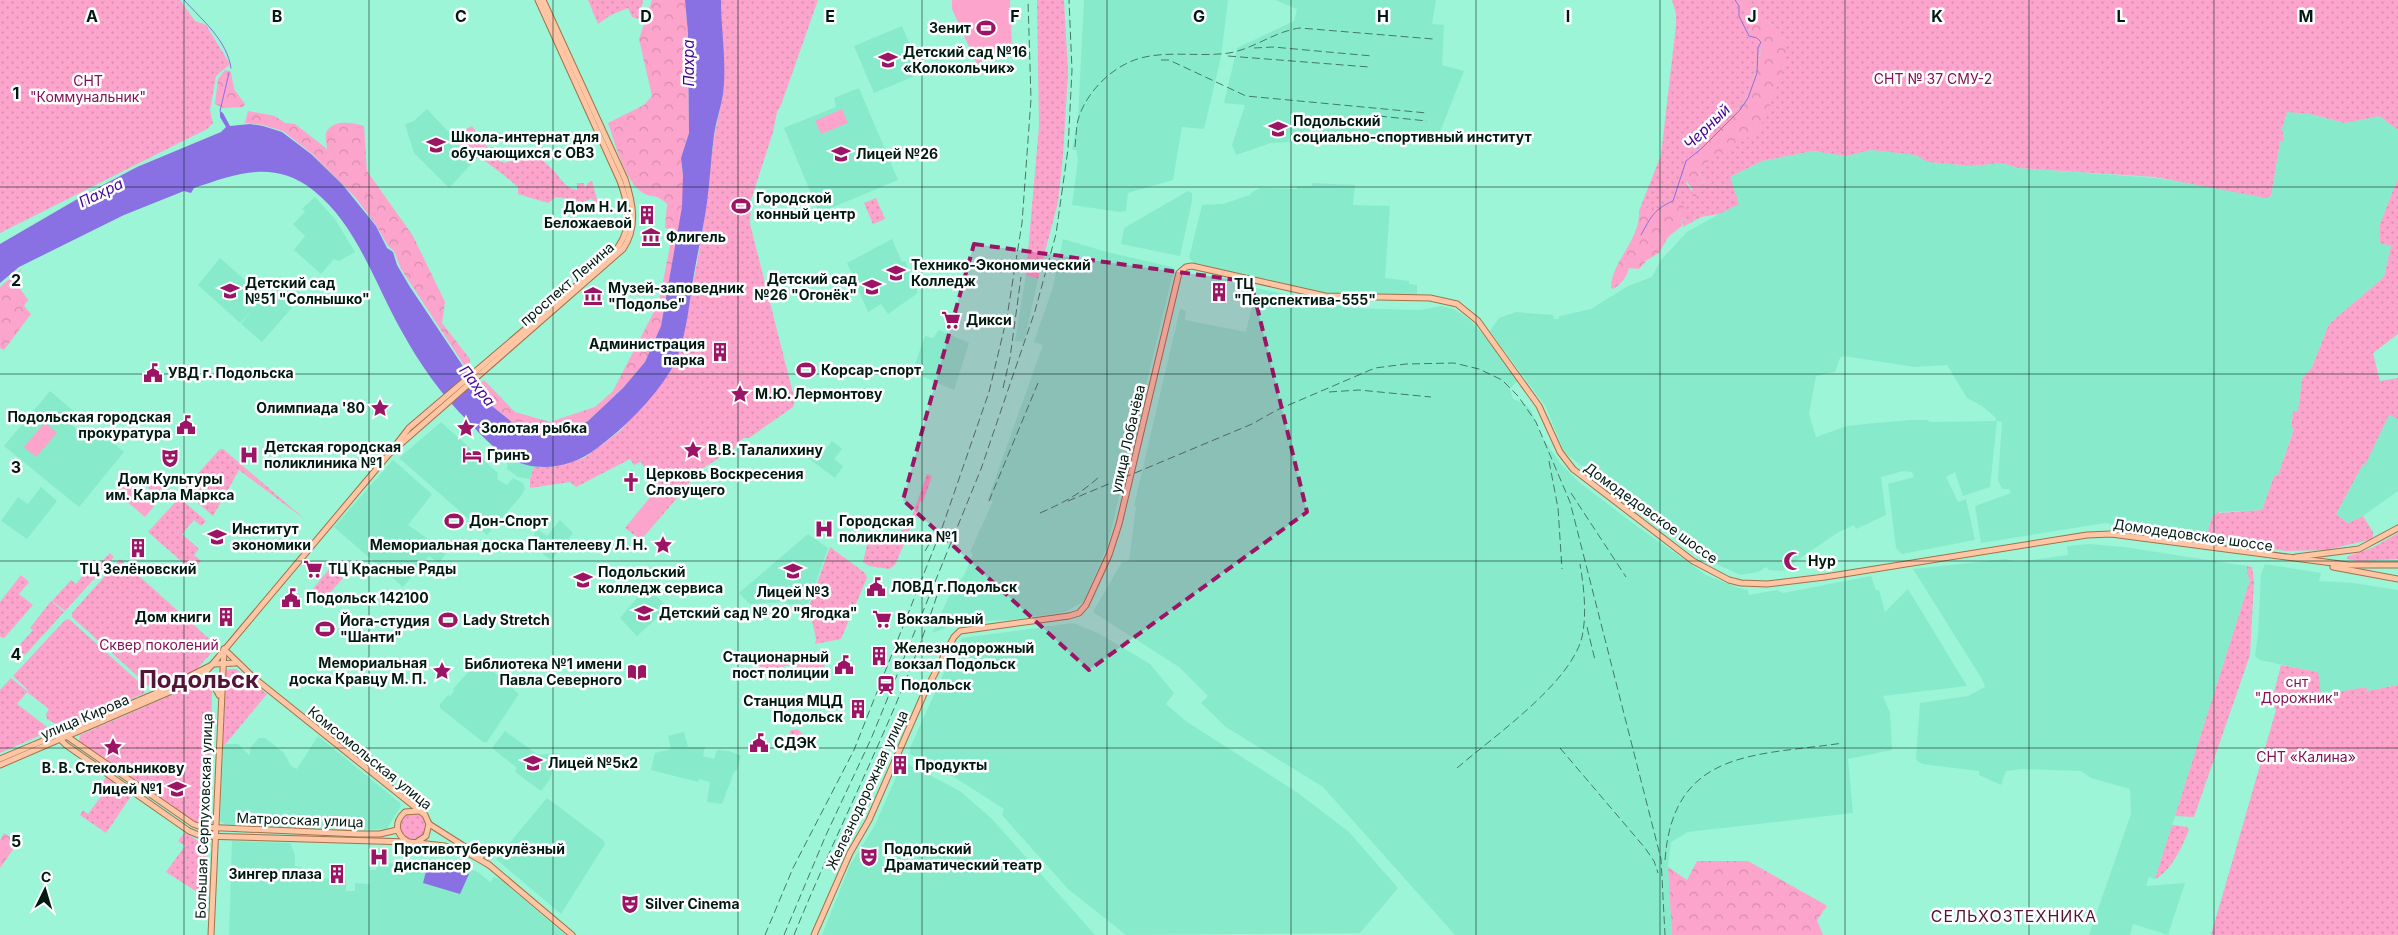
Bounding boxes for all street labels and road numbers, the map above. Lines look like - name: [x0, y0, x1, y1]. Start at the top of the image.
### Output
- street label: проспект Ленина: [516, 238, 617, 329]
- street label: улица Лобачёва: [1107, 383, 1148, 495]
- street label: Домодедовское шоссе: [1581, 458, 1721, 567]
- street label: Домодедовское шоссе: [2112, 515, 2274, 554]
- street label: улица Кирова: [38, 690, 131, 743]
- street label: Комсомольская улица: [305, 702, 436, 813]
- street label: Железнодорожная улица: [822, 707, 911, 872]
- street label: Большая Серпуховская улица: [191, 713, 216, 919]
- street label: Матросская улица: [236, 809, 364, 830]

